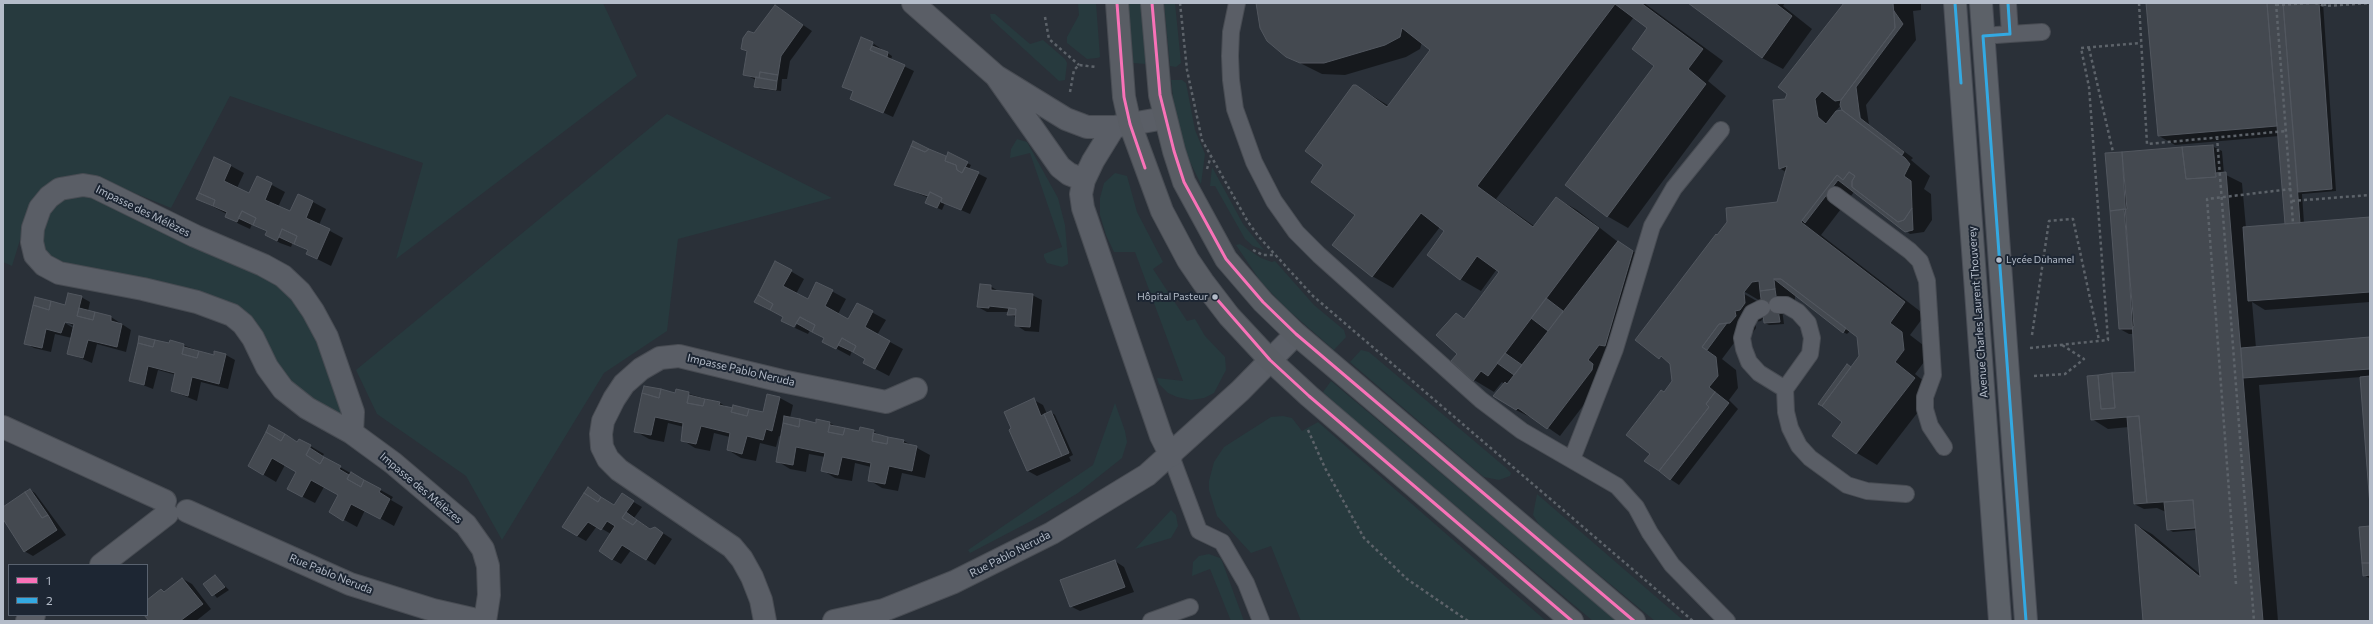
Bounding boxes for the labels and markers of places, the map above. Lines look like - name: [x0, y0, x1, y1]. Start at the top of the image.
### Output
- place label: Lycée Duhamel: [2006, 254, 2074, 266]
- marker: Lycée Duhamel: [1994, 255, 2004, 265]
- place label: Hôpital Pasteur: [1137, 291, 1208, 303]
- marker: Hôpital Pasteur: [1210, 292, 1220, 302]

